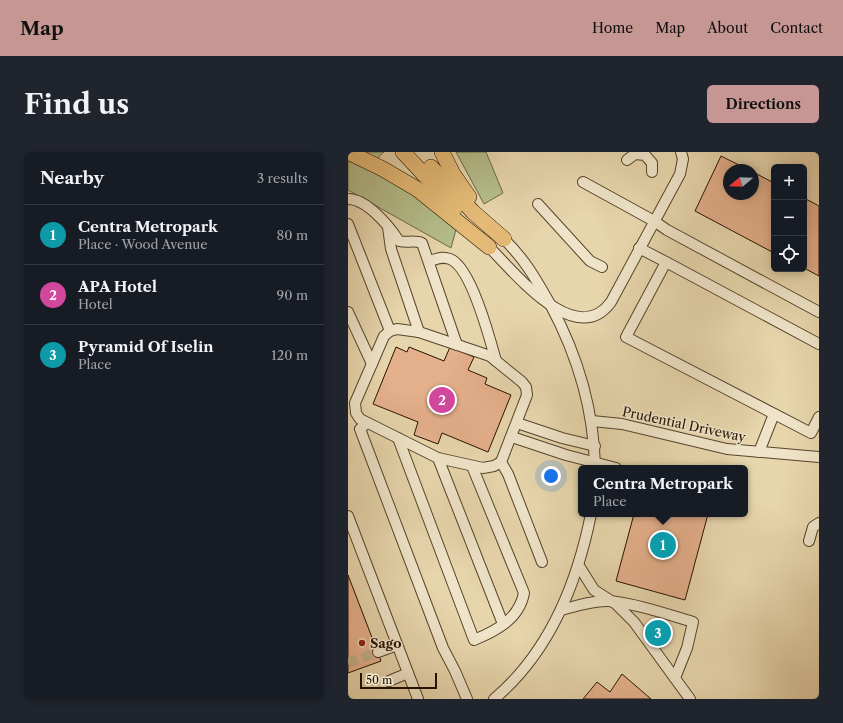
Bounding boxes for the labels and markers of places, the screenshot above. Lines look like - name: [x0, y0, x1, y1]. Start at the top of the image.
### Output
- pin: 2: [429, 385, 455, 415]
- pin: 1: [650, 530, 676, 560]
- pin: 3: [645, 618, 671, 648]
- place label: Sago: [370, 635, 401, 651]
- marker: Sago: [357, 638, 367, 648]

